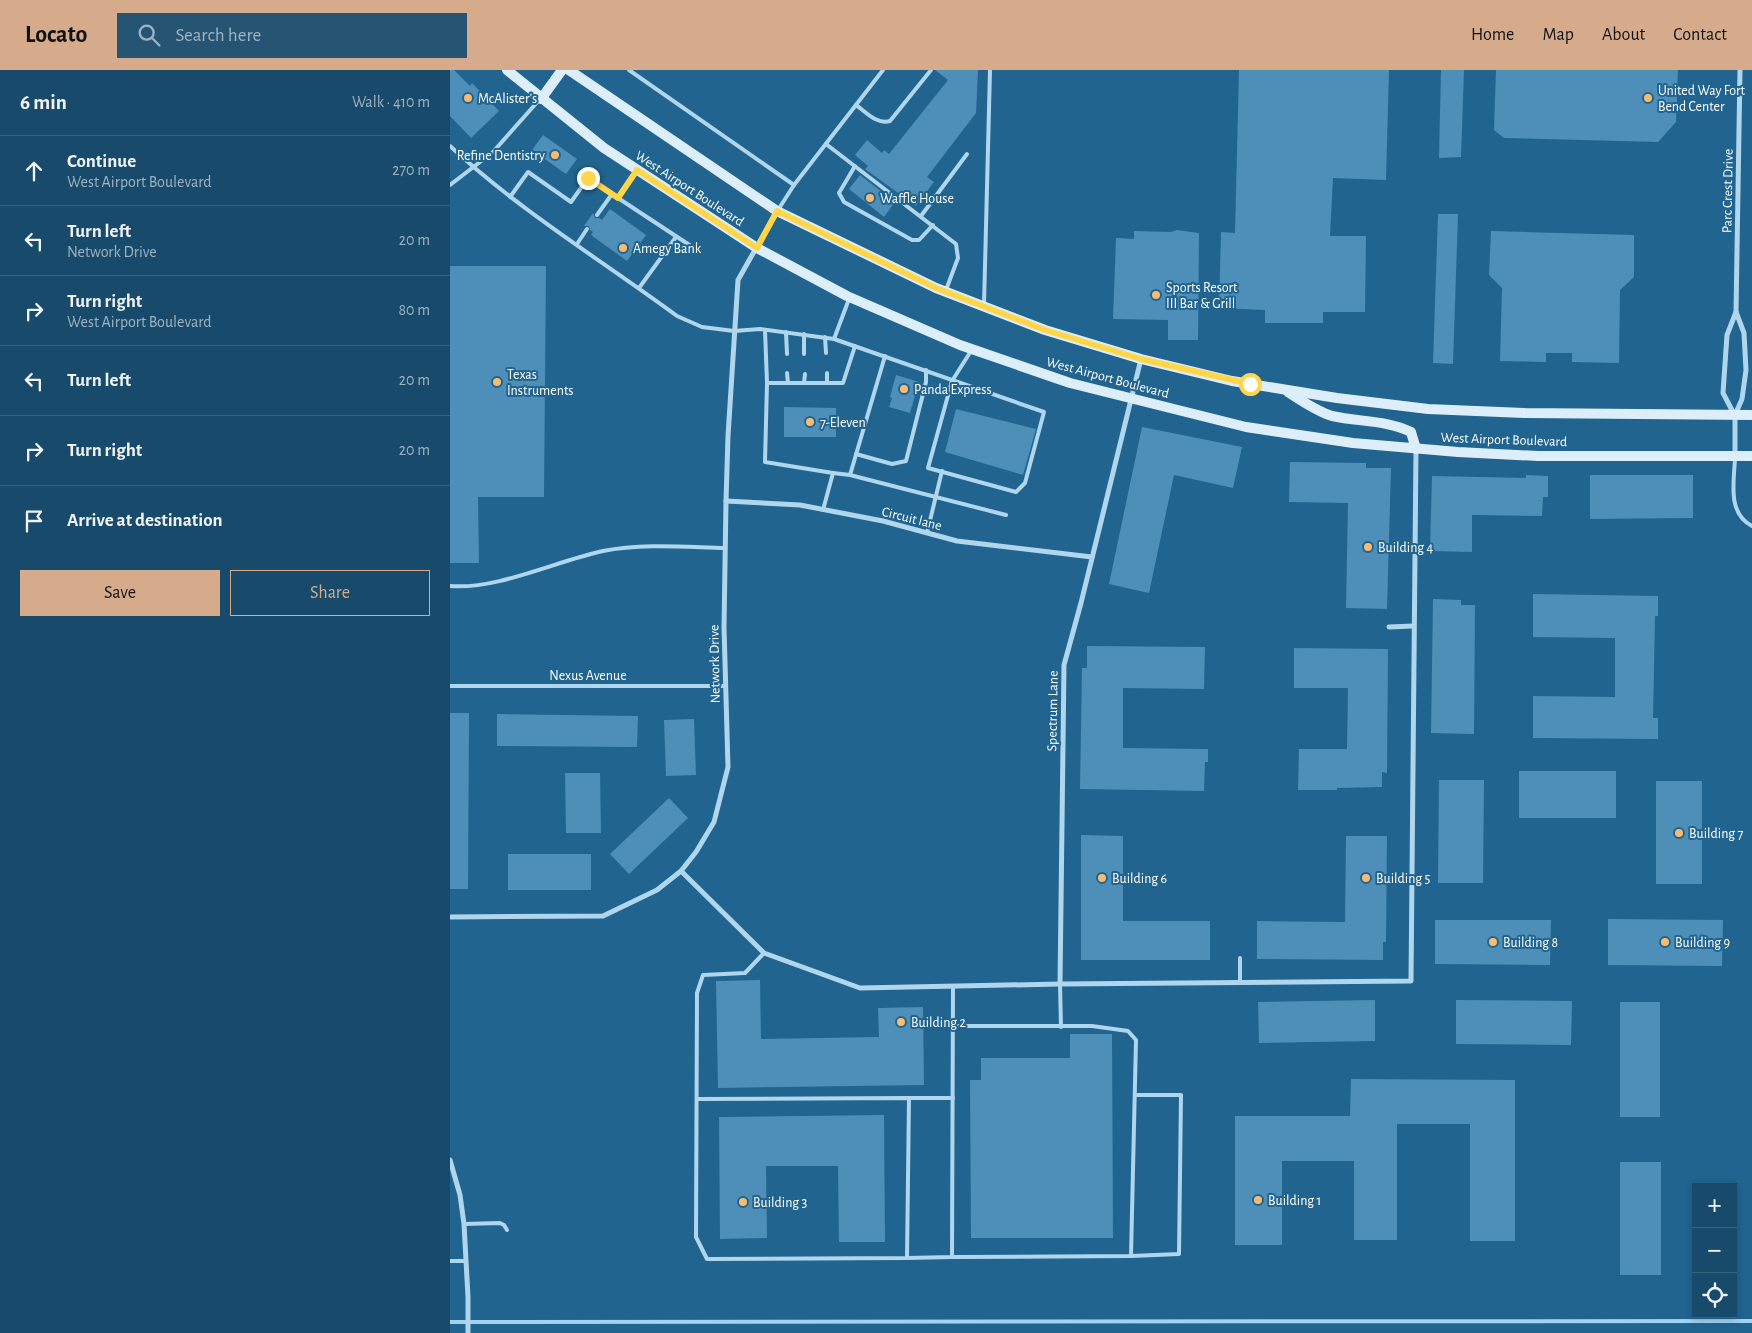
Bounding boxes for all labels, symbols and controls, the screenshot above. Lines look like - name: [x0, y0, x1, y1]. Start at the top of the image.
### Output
- search box: [117, 13, 467, 58]
- icon: search: [135, 21, 163, 49]
- text: Locato: [25, 23, 87, 47]
- text: Search here: [175, 26, 261, 45]
- text: Home: [1471, 26, 1514, 44]
- text: Map: [1542, 26, 1574, 44]
- text: About: [1602, 26, 1645, 44]
- text: Contact: [1673, 26, 1727, 44]
- place label: United Way Fort Bend Center: [1658, 84, 1746, 114]
- text: 6 min: [20, 92, 67, 113]
- marker: McAlister's: [462, 92, 474, 104]
- place label: McAlister's: [478, 92, 537, 106]
- marker: United Way Fort Bend Center: [1642, 92, 1654, 104]
- text: Walk · 410 m: [352, 94, 430, 110]
- place label: Refine Dentistry: [457, 149, 545, 163]
- marker: Refine Dentistry: [549, 149, 561, 161]
- street label: West Airport Boulevard: [633, 149, 746, 229]
- street label: Parc Crest Drive: [1720, 149, 1736, 233]
- text: Continue: [67, 152, 136, 171]
- icon: ahead: [20, 157, 48, 185]
- text: 270 m: [392, 162, 430, 178]
- route end: [577, 167, 600, 190]
- text: West Airport Boulevard: [67, 174, 212, 190]
- marker: Waffle House: [864, 192, 876, 204]
- place label: Waffle House: [880, 192, 954, 206]
- text: Turn left: [67, 222, 131, 241]
- icon: left: [20, 227, 48, 255]
- text: 20 m: [399, 232, 430, 248]
- marker: Amegy Bank: [617, 242, 629, 254]
- place label: Amegy Bank: [633, 242, 702, 256]
- text: Network Drive: [67, 244, 157, 260]
- place label: Sports Resort III Bar & Grill: [1166, 281, 1238, 311]
- marker: Sports Resort III Bar & Grill: [1150, 289, 1162, 301]
- text: Turn right: [67, 292, 142, 311]
- icon: right: [20, 297, 48, 325]
- text: 80 m: [399, 302, 430, 318]
- text: West Airport Boulevard: [67, 314, 212, 330]
- street label: West Airport Boulevard: [1045, 355, 1171, 401]
- icon: left: [20, 367, 48, 395]
- place label: Texas Instruments: [507, 368, 574, 398]
- text: Turn left: [67, 371, 131, 390]
- text: 20 m: [399, 372, 430, 388]
- route start: [1239, 373, 1262, 396]
- marker: Texas Instruments: [491, 376, 503, 388]
- marker: Panda Express: [898, 383, 910, 395]
- place label: Panda Express: [914, 383, 992, 397]
- marker: 7-Eleven: [804, 416, 816, 428]
- place label: 7-Eleven: [820, 416, 866, 430]
- street label: West Airport Boulevard: [1440, 431, 1567, 449]
- icon: right: [20, 437, 48, 465]
- text: Turn right: [67, 441, 142, 460]
- text: 20 m: [399, 442, 430, 458]
- street label: Circuit lane: [880, 505, 943, 533]
- icon: arrive: [20, 507, 48, 535]
- text: Arrive at destination: [67, 511, 223, 530]
- marker: Building 4: [1362, 541, 1374, 553]
- place label: Building 4: [1378, 541, 1433, 555]
- button: Save: [20, 570, 220, 616]
- button: Share: [230, 570, 430, 616]
- street label: Network Drive: [707, 625, 723, 703]
- street label: Nexus Avenue: [549, 669, 627, 683]
- street label: Spectrum Lane: [1045, 670, 1061, 752]
- marker: Building 7: [1673, 827, 1685, 839]
- place label: Building 7: [1689, 827, 1743, 841]
- marker: Building 6: [1096, 872, 1108, 884]
- place label: Building 6: [1112, 872, 1167, 886]
- marker: Building 5: [1360, 872, 1372, 884]
- place label: Building 5: [1376, 872, 1430, 886]
- marker: Building 8: [1487, 936, 1499, 948]
- place label: Building 8: [1503, 936, 1558, 950]
- marker: Building 9: [1659, 936, 1671, 948]
- place label: Building 9: [1675, 936, 1730, 950]
- marker: Building 2: [895, 1016, 907, 1028]
- place label: Building 2: [911, 1016, 966, 1030]
- map controls: [1692, 1183, 1737, 1318]
- button: +: [1692, 1183, 1737, 1228]
- marker: Building 1: [1252, 1194, 1264, 1206]
- place label: Building 1: [1268, 1194, 1321, 1208]
- marker: Building 3: [737, 1196, 749, 1208]
- place label: Building 3: [753, 1196, 807, 1210]
- button: −: [1692, 1228, 1737, 1273]
- button: locate: [1692, 1273, 1737, 1318]

